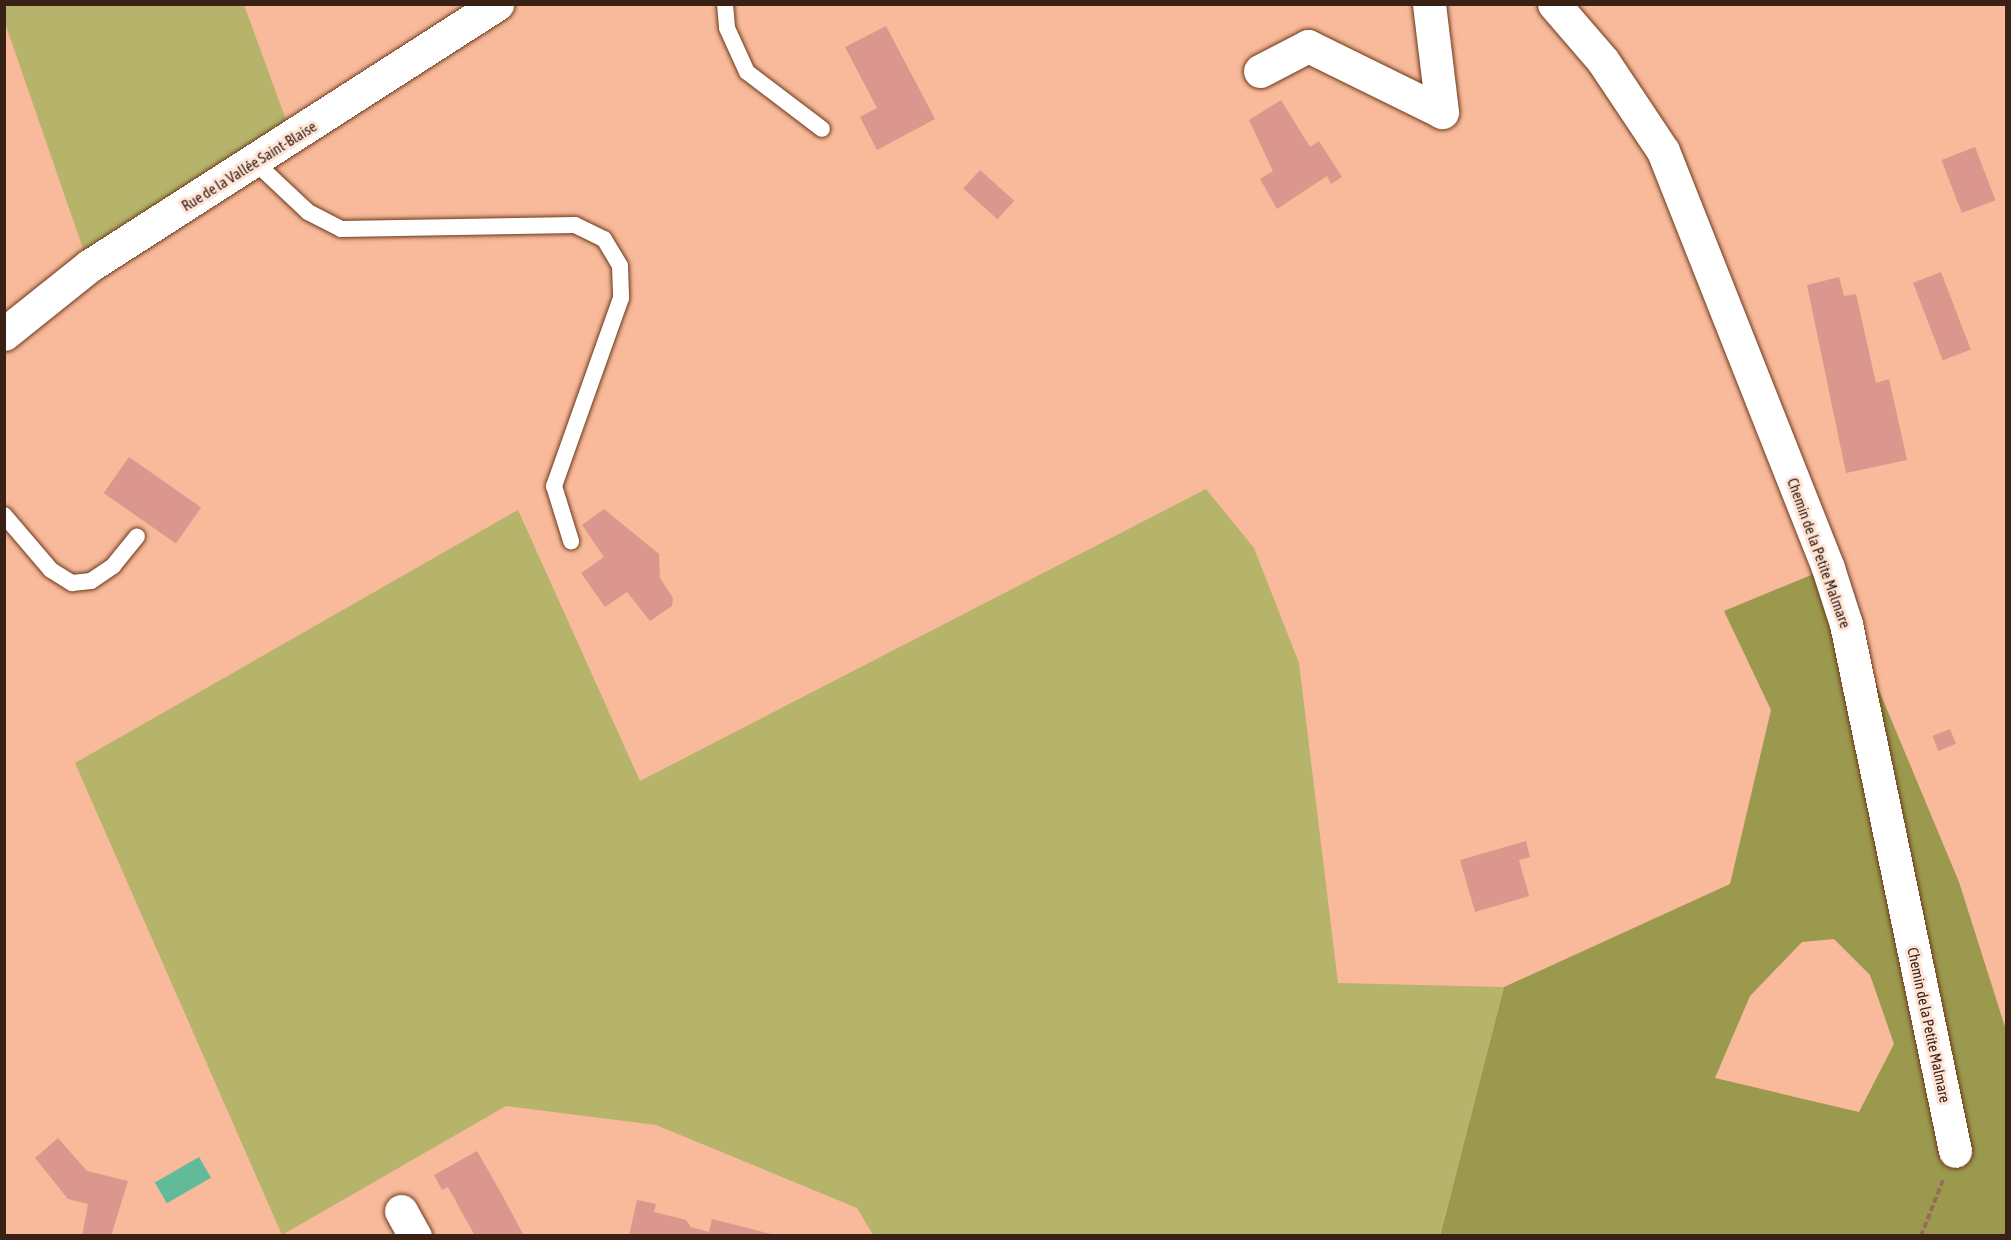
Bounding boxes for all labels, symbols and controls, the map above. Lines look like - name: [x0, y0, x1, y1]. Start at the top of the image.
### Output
- street label: Rue de la Vallée Saint-Blaise: [178, 117, 320, 215]
- street label: Chemin de la Petite Malmare: [1783, 476, 1855, 630]
- street label: Chemin de la Petite Malmare: [1904, 946, 1954, 1104]

